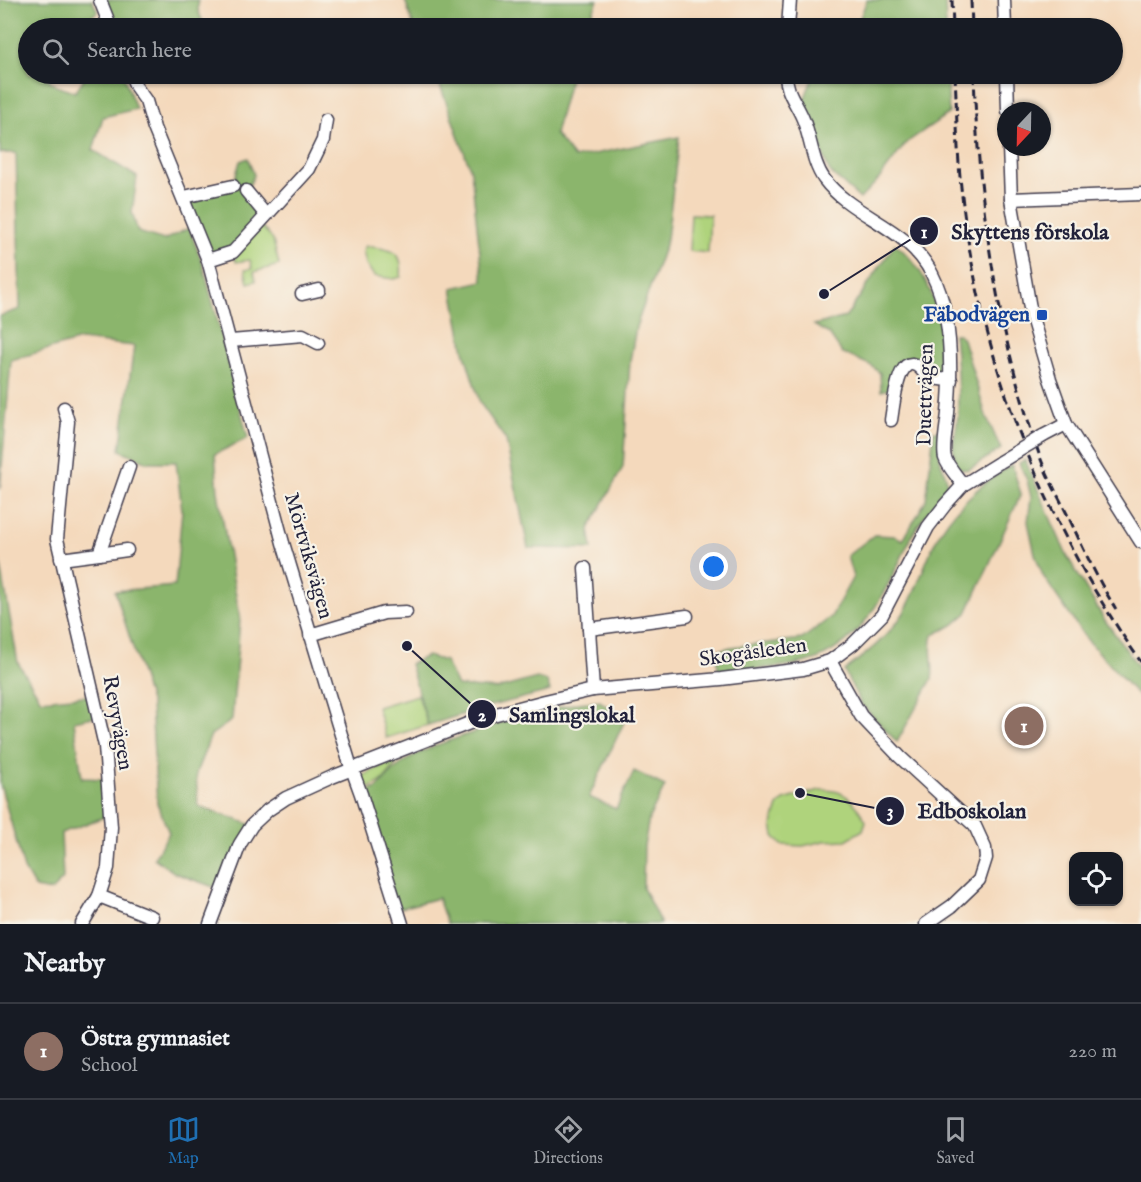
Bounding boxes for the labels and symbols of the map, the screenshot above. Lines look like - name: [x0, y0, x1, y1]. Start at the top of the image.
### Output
- north arrow: [997, 102, 1051, 156]
- callout: Skyttens förskola: [909, 211, 1121, 251]
- text: Skyttens förskola: [951, 219, 1109, 247]
- text: 1: [921, 222, 928, 245]
- place label: Fäbodvägen: [924, 302, 1030, 329]
- marker: Fäbodvägen: [1035, 308, 1049, 322]
- street label: Duettvägen: [912, 344, 940, 446]
- street label: Mörtviksvägen: [277, 490, 339, 622]
- your location: [699, 552, 728, 581]
- street label: Skogåsleden: [697, 632, 809, 674]
- street label: Revyvägen: [95, 674, 139, 772]
- callout: Samlingslokal: [467, 694, 647, 734]
- text: Samlingslokal: [509, 702, 636, 730]
- pin: 1: [1004, 704, 1044, 748]
- text: 2: [478, 705, 487, 728]
- callout: Edboskolan: [875, 791, 1038, 831]
- text: Edboskolan: [918, 798, 1027, 826]
- text: 3: [887, 801, 893, 824]

